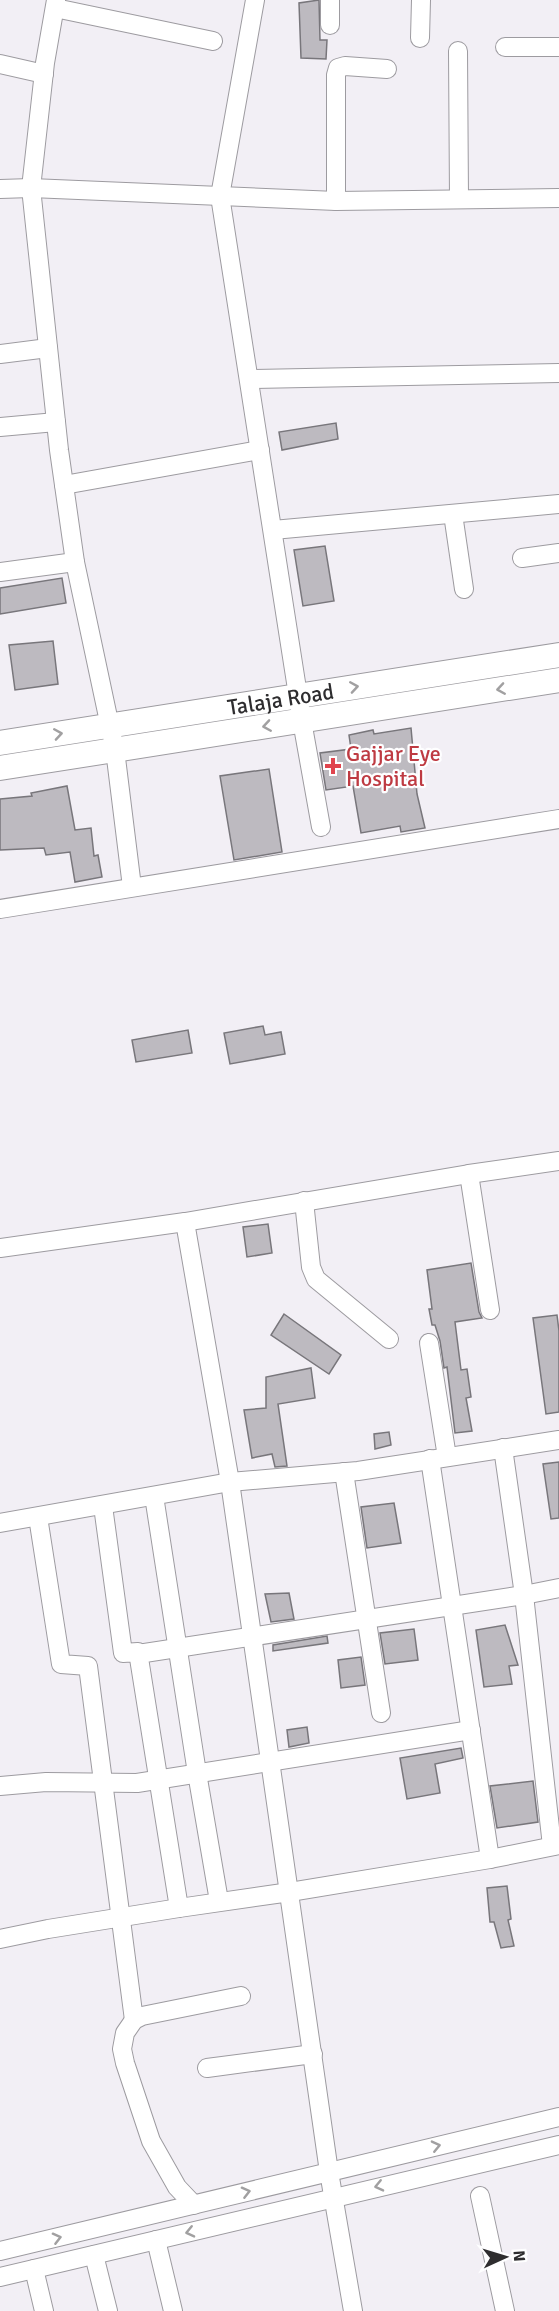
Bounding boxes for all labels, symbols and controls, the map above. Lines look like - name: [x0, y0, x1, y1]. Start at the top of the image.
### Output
- street label: Talaja Road: [225, 677, 336, 721]
- one-way arrow: [349, 681, 359, 694]
- one-way arrow: [497, 683, 506, 695]
- one-way arrow: [262, 720, 272, 732]
- one-way arrow: [53, 729, 62, 741]
- place label: Gajjar Eye Hospital: [346, 740, 441, 792]
- marker: Gajjar Eye Hospital: [324, 757, 342, 775]
- one-way arrow: [431, 2141, 441, 2154]
- one-way arrow: [375, 2179, 385, 2192]
- one-way arrow: [241, 2186, 251, 2199]
- one-way arrow: [185, 2224, 195, 2237]
- north arrow: [475, 2227, 535, 2287]
- one-way arrow: [52, 2232, 62, 2245]
- text: N: [509, 2250, 529, 2262]

